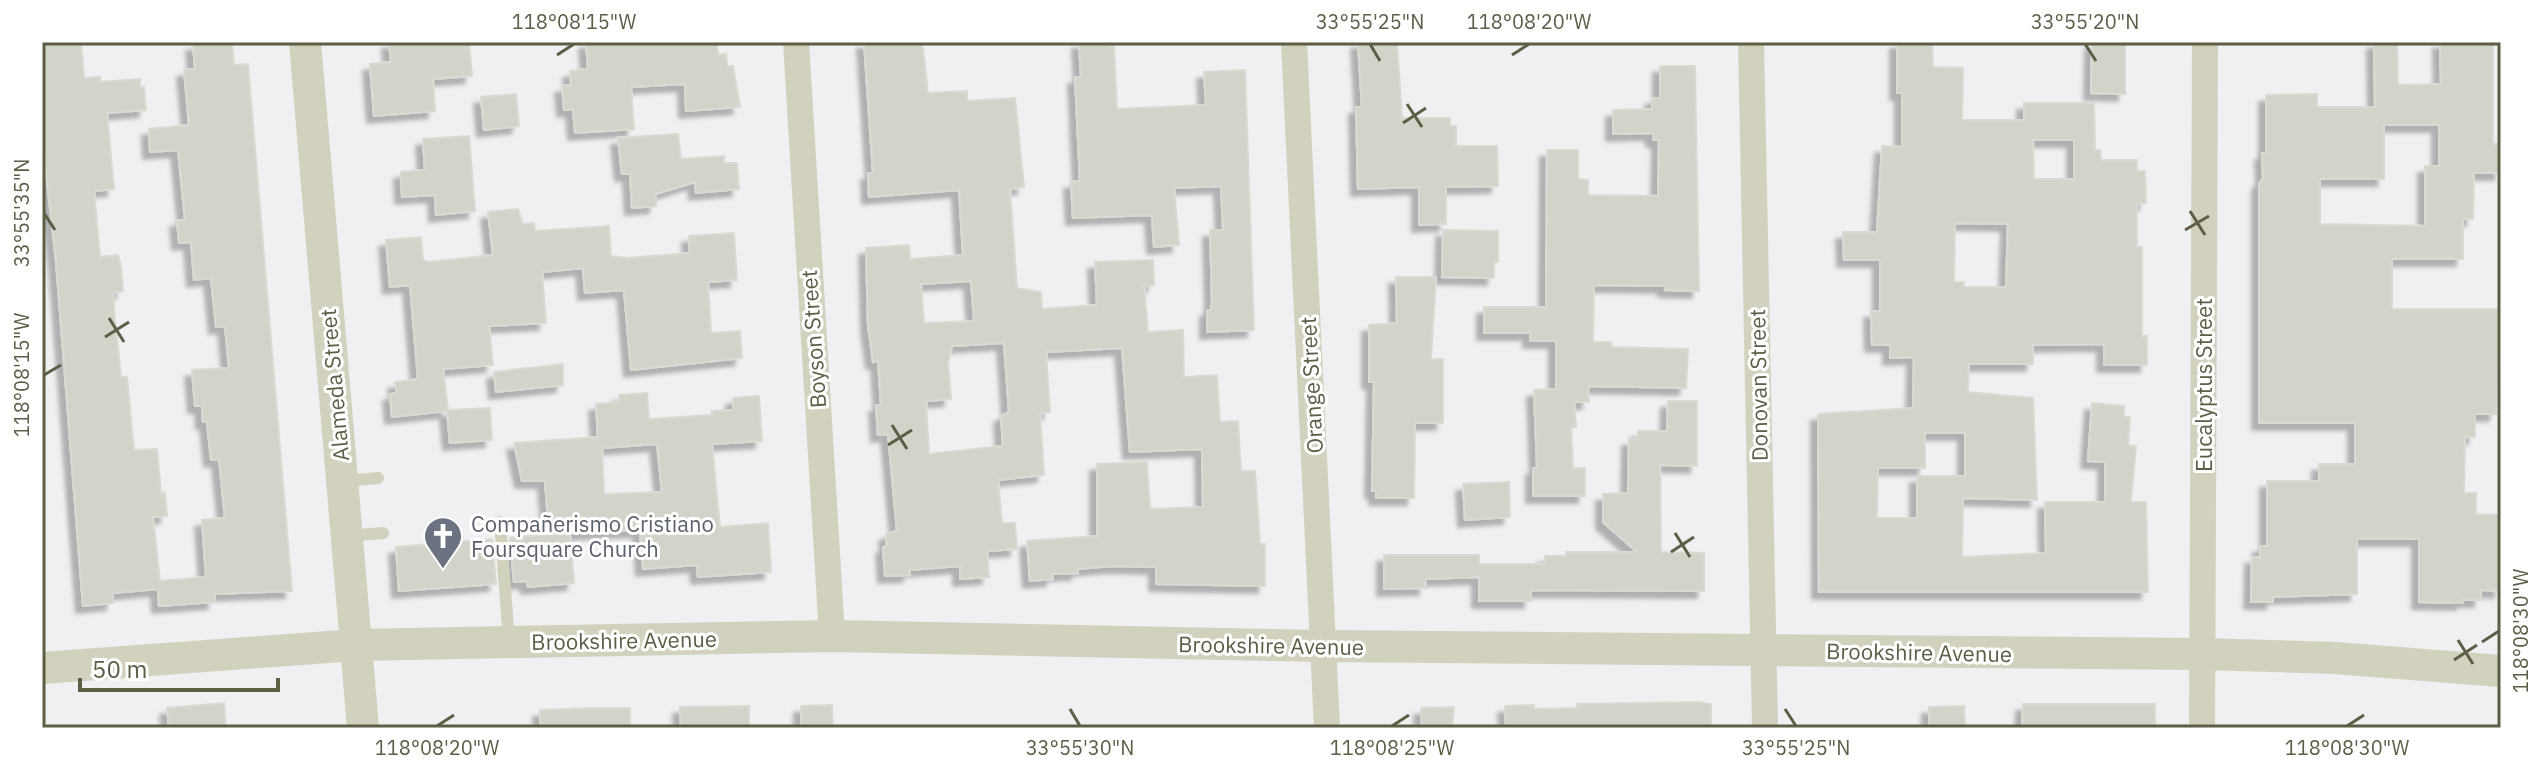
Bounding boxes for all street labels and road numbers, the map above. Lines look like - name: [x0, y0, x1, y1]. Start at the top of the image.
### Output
- street label: Boyson Street: [794, 269, 832, 409]
- street label: Eucalyptus Street: [2189, 298, 2218, 472]
- street label: Alameda Street: [313, 307, 355, 463]
- street label: Donovan Street: [1742, 309, 1774, 461]
- street label: Orange Street: [1293, 316, 1329, 454]
- street label: Brookshire Avenue: [531, 624, 717, 656]
- street label: Brookshire Avenue: [1178, 629, 1364, 661]
- street label: Brookshire Avenue: [1826, 636, 2012, 668]

